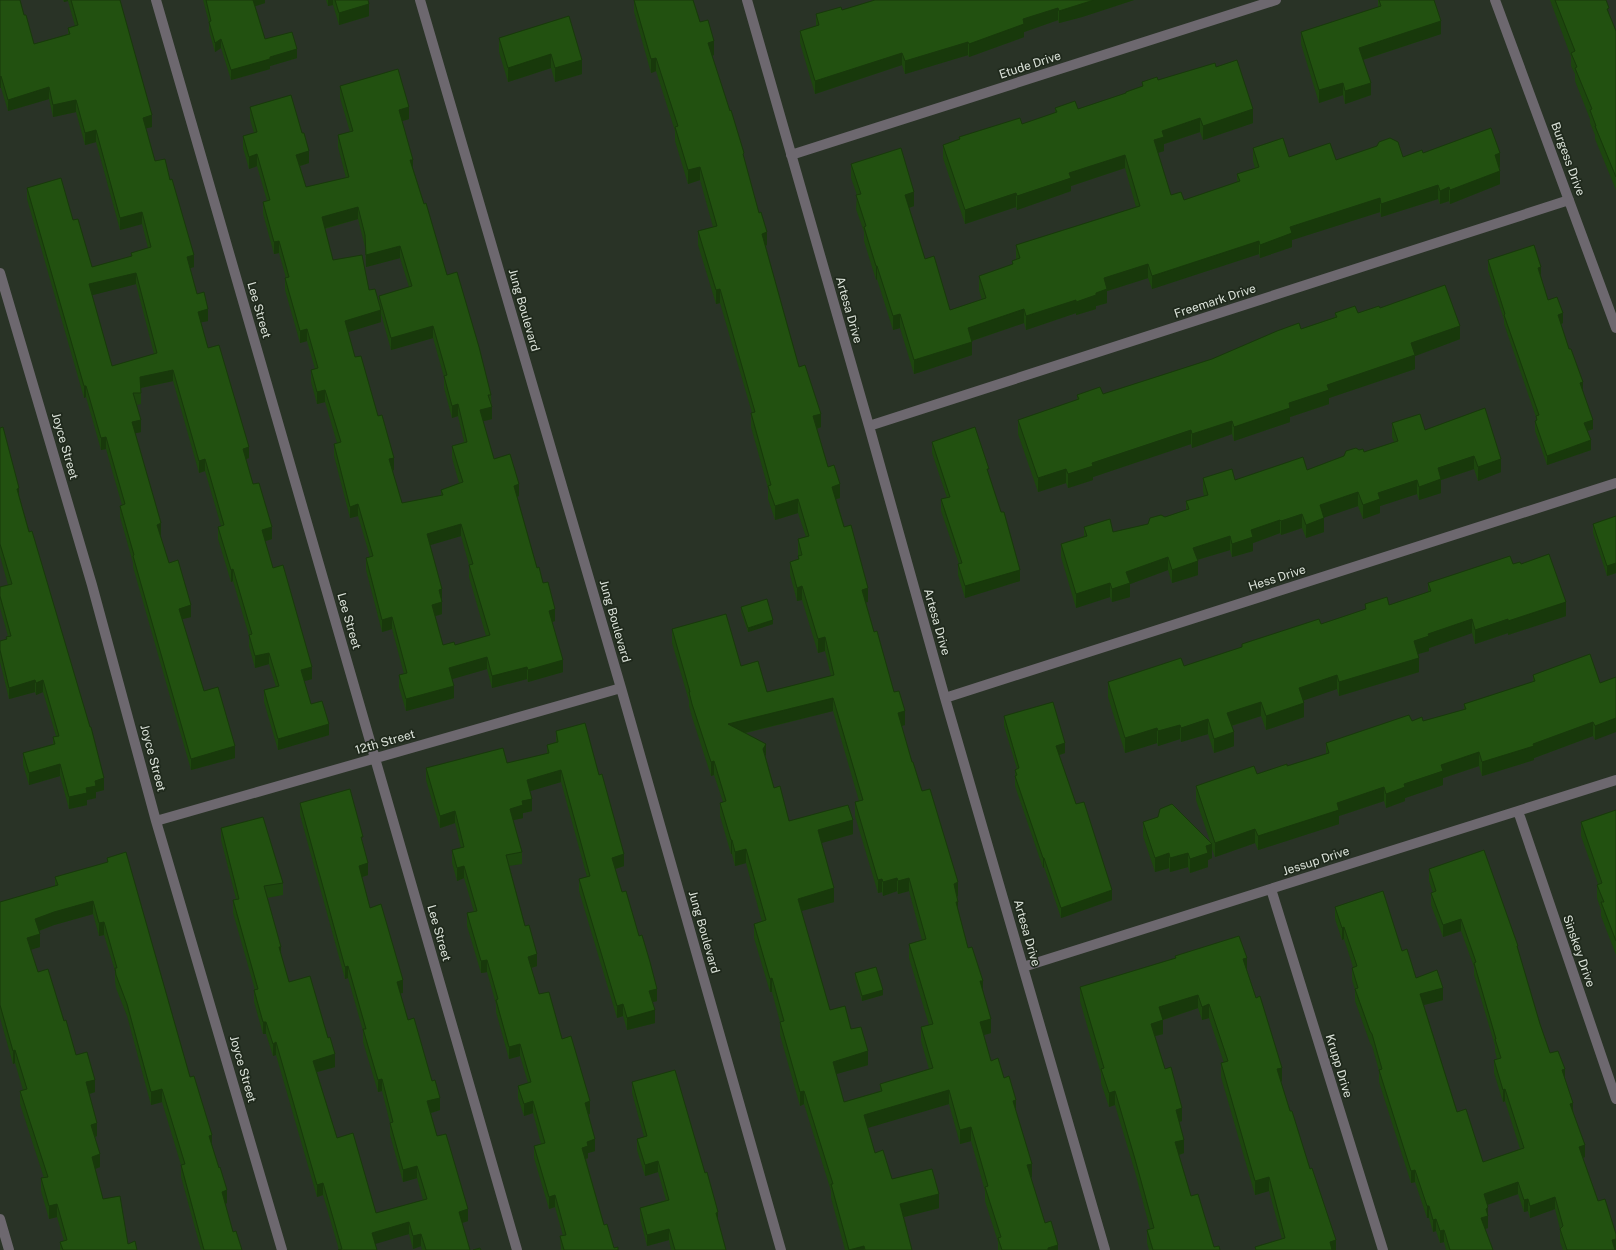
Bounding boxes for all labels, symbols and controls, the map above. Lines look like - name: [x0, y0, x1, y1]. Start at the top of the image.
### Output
- street label: Etude Drive: [997, 48, 1063, 82]
- street label: Burgess Drive: [1548, 120, 1588, 198]
- street label: Jung Boulevard: [506, 267, 542, 353]
- street label: Artesa Drive: [833, 275, 865, 345]
- street label: Lee Street: [244, 280, 274, 340]
- street label: Freemark Drive: [1172, 281, 1258, 321]
- street label: Joyce Street: [49, 411, 81, 481]
- street label: Hess Drive: [1246, 562, 1308, 594]
- street label: Jung Boulevard: [597, 578, 633, 664]
- street label: Artesa Drive: [921, 587, 953, 657]
- street label: Lee Street: [334, 591, 364, 651]
- street label: Joyce Street: [137, 723, 169, 793]
- street label: 12th Street: [353, 727, 417, 757]
- street label: Jessup Drive: [1281, 844, 1351, 878]
- street label: Jung Boulevard: [686, 889, 722, 975]
- street label: Artesa Drive: [1011, 898, 1043, 968]
- street label: Lee Street: [424, 903, 454, 963]
- street label: Sinskey Drive: [1560, 913, 1598, 989]
- street label: Krupp Drive: [1323, 1033, 1355, 1100]
- street label: Joyce Street: [227, 1034, 259, 1104]

